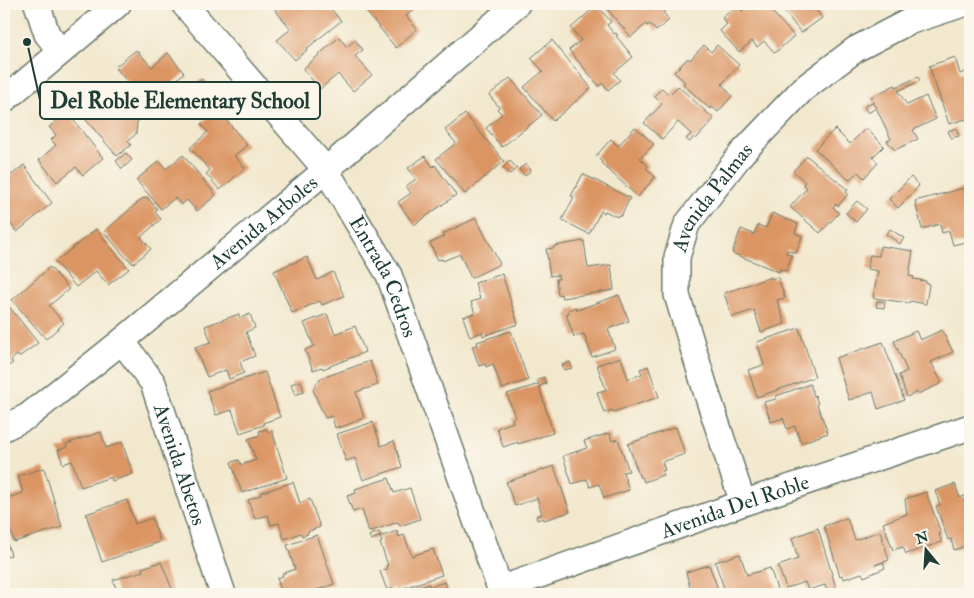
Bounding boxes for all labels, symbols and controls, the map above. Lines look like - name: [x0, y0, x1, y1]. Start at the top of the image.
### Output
- callout: Del Roble Elementary School: [40, 82, 320, 119]
- text: Del Roble Elementary School: [50, 87, 310, 116]
- street label: Avenida Palmas: [666, 137, 759, 257]
- street label: Avenida Arboles: [204, 170, 324, 276]
- street label: Entrada Cedros: [343, 211, 423, 341]
- street label: Avenida Abetos: [146, 399, 212, 529]
- street label: Avenida Del Roble: [656, 469, 813, 545]
- north arrow: [902, 526, 952, 576]
- text: N: [913, 528, 931, 548]

